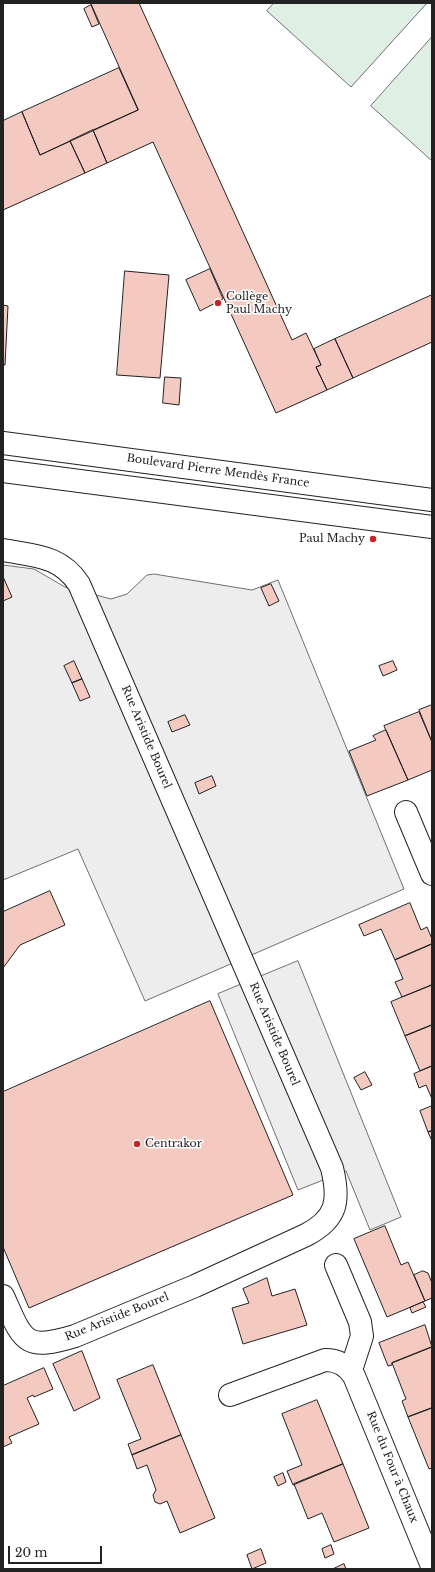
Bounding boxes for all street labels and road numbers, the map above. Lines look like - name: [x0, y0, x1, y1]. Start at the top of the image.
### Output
- street label: Boulevard Pierre Mendès France: [126, 452, 310, 490]
- street label: Rue Aristide Bourel: [118, 683, 174, 791]
- street label: Rue Aristide Bourel: [246, 980, 302, 1088]
- street label: Rue Aristide Bourel: [63, 1290, 171, 1344]
- street label: Rue du Four à Chaux: [364, 1409, 420, 1525]

